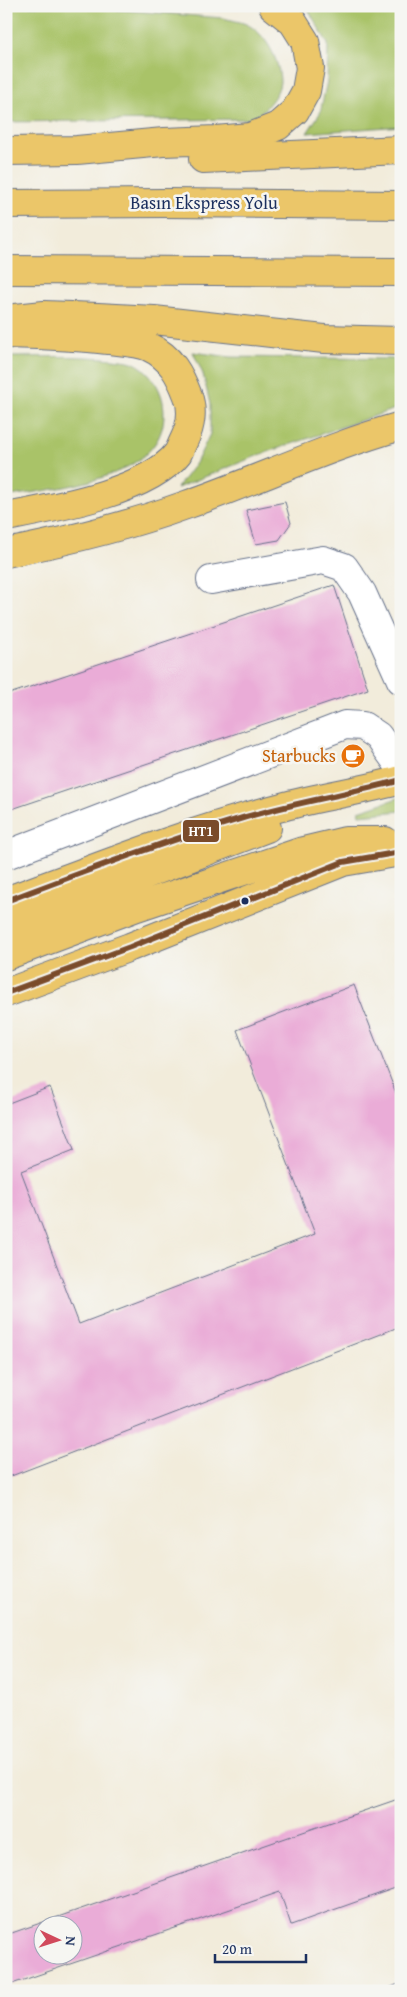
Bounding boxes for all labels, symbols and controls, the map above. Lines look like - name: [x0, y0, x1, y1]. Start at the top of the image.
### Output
- street label: Basın Ekspress Yolu: [130, 189, 278, 216]
- place label: Starbucks: [262, 742, 336, 769]
- cafe icon: Starbucks: [340, 743, 366, 769]
- line badge: HT1: [182, 819, 220, 843]
- text: HT1: [188, 821, 214, 841]
- unlabelled marker: [240, 896, 250, 906]
- north arrow: [32, 1914, 82, 1964]
- scale bar: [215, 1932, 306, 1964]
- text: N: [61, 1936, 81, 1947]
- text: 20 m: [222, 1938, 253, 1959]

